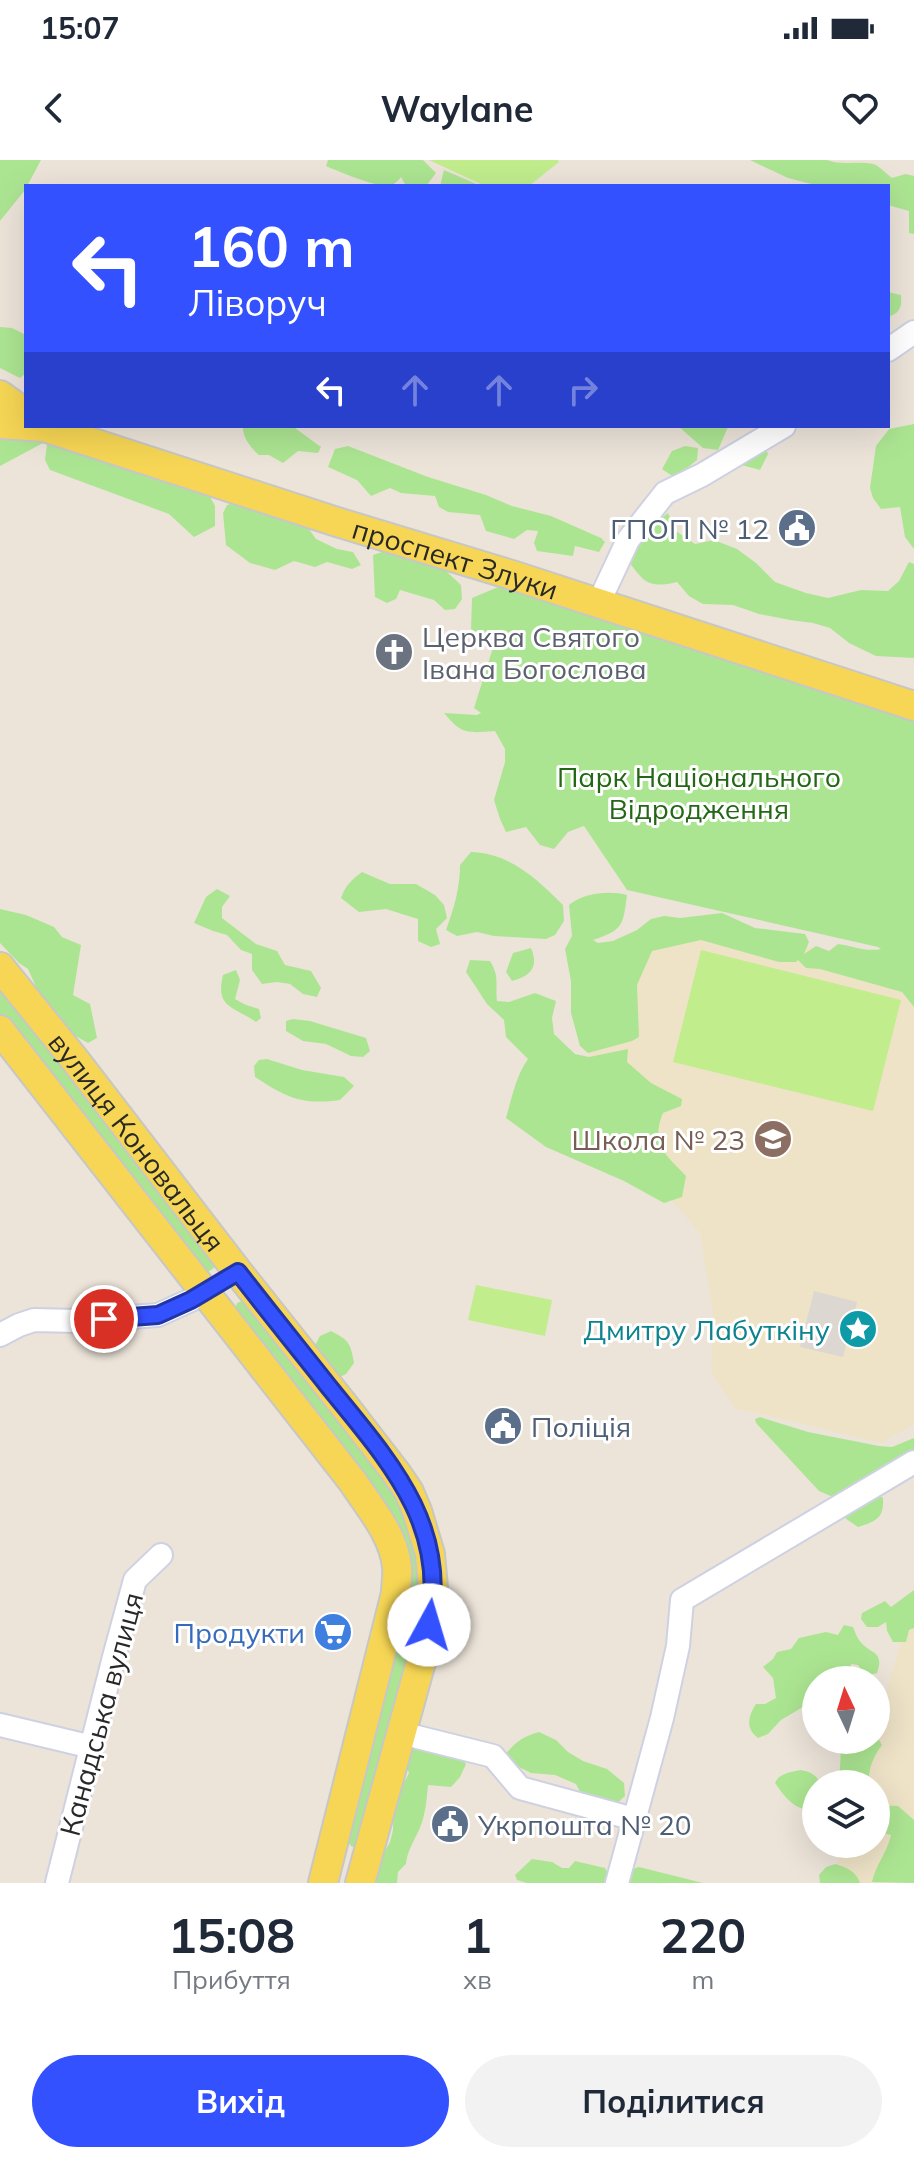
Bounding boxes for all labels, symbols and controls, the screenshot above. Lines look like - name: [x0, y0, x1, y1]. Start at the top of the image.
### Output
- text: 15:07: [40, 9, 119, 47]
- icon: back: [32, 86, 76, 130]
- text: Waylane: [380, 86, 534, 131]
- icon: heart: [838, 86, 882, 130]
- text: 160 m: [188, 211, 355, 281]
- icon: left: [56, 216, 160, 320]
- text: Ліворуч: [188, 280, 327, 325]
- icon: left: [309, 368, 353, 412]
- icon: ahead: [393, 368, 437, 412]
- icon: ahead: [477, 368, 521, 412]
- icon: right: [561, 368, 605, 412]
- public building icon: ГПОП № 12: [776, 507, 818, 549]
- street label: проспект Злуки: [348, 510, 563, 606]
- place label: ГПОП № 12: [610, 511, 769, 546]
- place label: Церква Святого Івана Богослова: [422, 619, 647, 686]
- church icon: Церква Святого Івана Богослова: [373, 631, 415, 673]
- park label: Парк Національного Відродження: [557, 759, 841, 826]
- street label: вулиця Коновальця: [42, 1025, 233, 1258]
- school or university icon: Школа № 23: [752, 1118, 794, 1160]
- place label: Школа № 23: [572, 1122, 745, 1157]
- pin: [70, 1285, 138, 1353]
- icon: arrive: [82, 1297, 126, 1341]
- place icon: Дмитру Лабуткіну: [837, 1308, 879, 1350]
- place label: Дмитру Лабуткіну: [584, 1312, 830, 1347]
- public building icon: Поліція: [482, 1405, 524, 1447]
- place label: Поліція: [531, 1409, 631, 1444]
- position arrow: [387, 1583, 471, 1667]
- street label: Канадська вулиця: [52, 1588, 150, 1840]
- supermarket icon: Продукти: [312, 1611, 354, 1653]
- place label: Продукти: [174, 1615, 305, 1650]
- north arrow: [802, 1666, 890, 1754]
- map controls: [802, 1666, 890, 1858]
- button: layers: [802, 1770, 890, 1858]
- public building icon: Укрпошта № 20: [429, 1803, 471, 1845]
- place label: Укрпошта № 20: [477, 1807, 692, 1842]
- text: 15:08: [168, 1905, 295, 1965]
- text: 1: [463, 1905, 492, 1965]
- text: 220: [660, 1905, 746, 1965]
- text: Прибуття: [172, 1963, 291, 1996]
- text: хв: [463, 1963, 492, 1996]
- text: m: [691, 1963, 714, 1996]
- button: Вихід: [32, 2055, 449, 2147]
- button: Поділитися: [465, 2055, 882, 2147]

